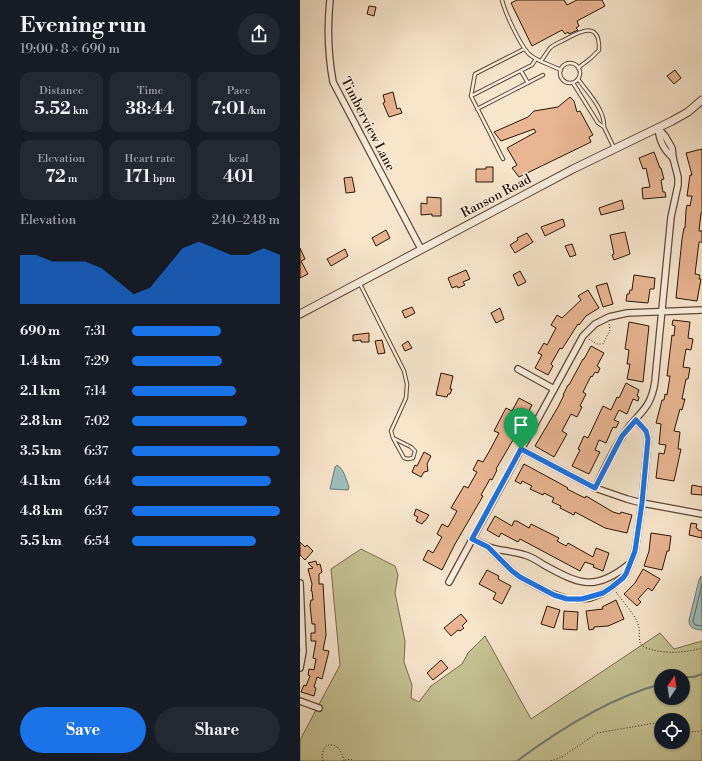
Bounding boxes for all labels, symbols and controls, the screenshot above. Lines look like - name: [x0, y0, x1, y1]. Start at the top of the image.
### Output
- text: Evening run: [20, 12, 146, 39]
- button: share: [238, 13, 280, 55]
- text: 19:00 · 8 × 690 m: [20, 41, 120, 57]
- street label: Timberview Lane: [337, 74, 399, 174]
- text: Distance: [39, 84, 84, 98]
- text: Time: [137, 84, 163, 98]
- text: Pace: [227, 84, 250, 98]
- text: 5.52: [34, 98, 71, 120]
- text: 38:44: [126, 98, 174, 120]
- text: 7:01: [211, 98, 246, 120]
- text: km: [71, 104, 88, 118]
- text: /km: [246, 104, 266, 118]
- text: Elevation: [38, 152, 85, 166]
- text: Heart rate: [125, 152, 175, 166]
- text: kcal: [229, 152, 249, 166]
- text: 72: [45, 166, 66, 188]
- text: 171: [125, 166, 151, 188]
- text: 401: [223, 166, 254, 188]
- street label: Ranson Road: [458, 171, 534, 221]
- text: m: [66, 172, 77, 186]
- text: bpm: [151, 172, 175, 186]
- text: Elevation: [20, 212, 76, 228]
- text: 240–248 m: [212, 212, 280, 228]
- text: 690 m: [20, 323, 60, 339]
- text: 7:31: [84, 323, 106, 339]
- text: 1.4 km: [20, 353, 61, 369]
- text: 7:29: [84, 353, 109, 369]
- text: 2.1 km: [20, 383, 60, 399]
- text: 7:14: [84, 383, 106, 399]
- pin: [504, 408, 538, 449]
- text: 2.8 km: [20, 413, 62, 429]
- text: 7:02: [84, 413, 109, 429]
- icon: arrive: [510, 414, 532, 436]
- text: 3.5 km: [20, 443, 61, 459]
- text: 6:37: [84, 443, 108, 459]
- text: 4.1 km: [20, 473, 61, 489]
- text: 6:44: [84, 473, 111, 489]
- text: 4.8 km: [20, 503, 63, 519]
- text: 6:37: [84, 503, 108, 519]
- text: 5.5 km: [20, 533, 62, 549]
- text: 6:54: [84, 533, 110, 549]
- north arrow: [654, 669, 690, 705]
- map controls: [654, 669, 690, 749]
- button: Save: [20, 707, 146, 753]
- button: Share: [154, 707, 280, 753]
- button: locate: [654, 713, 690, 749]

